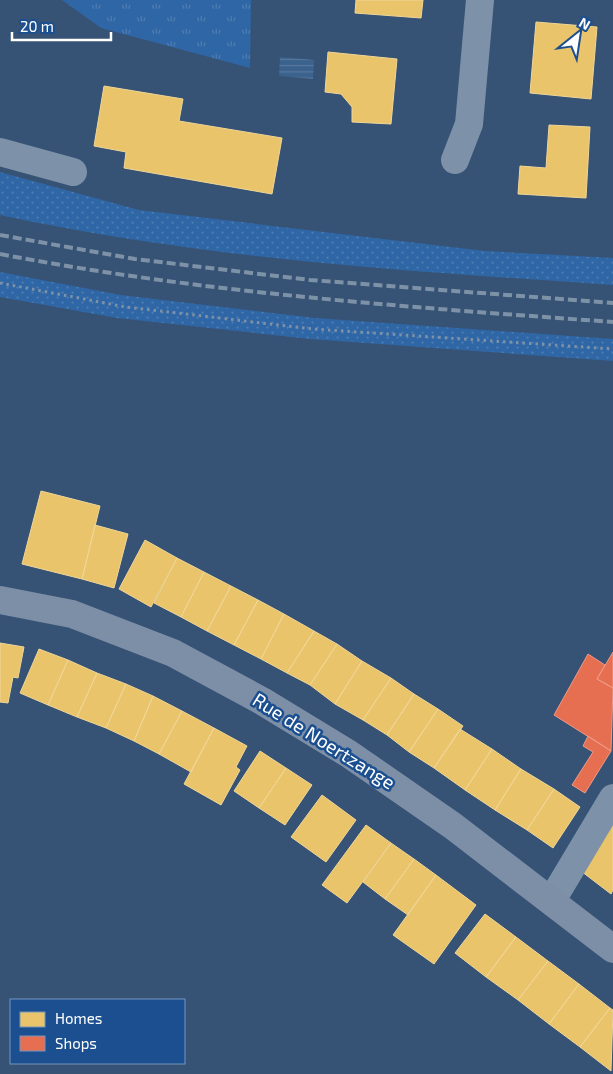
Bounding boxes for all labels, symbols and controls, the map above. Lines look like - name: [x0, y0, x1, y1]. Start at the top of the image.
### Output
- scale bar: [12, 10, 111, 42]
- north arrow: [553, 10, 603, 60]
- text: N: [576, 13, 593, 33]
- text: 20 m: [20, 17, 54, 35]
- street label: Rue de Noertzange: [249, 688, 400, 794]
- legend: [10, 999, 185, 1064]
- text: Homes: [55, 1009, 102, 1027]
- text: Shops: [55, 1034, 97, 1052]

